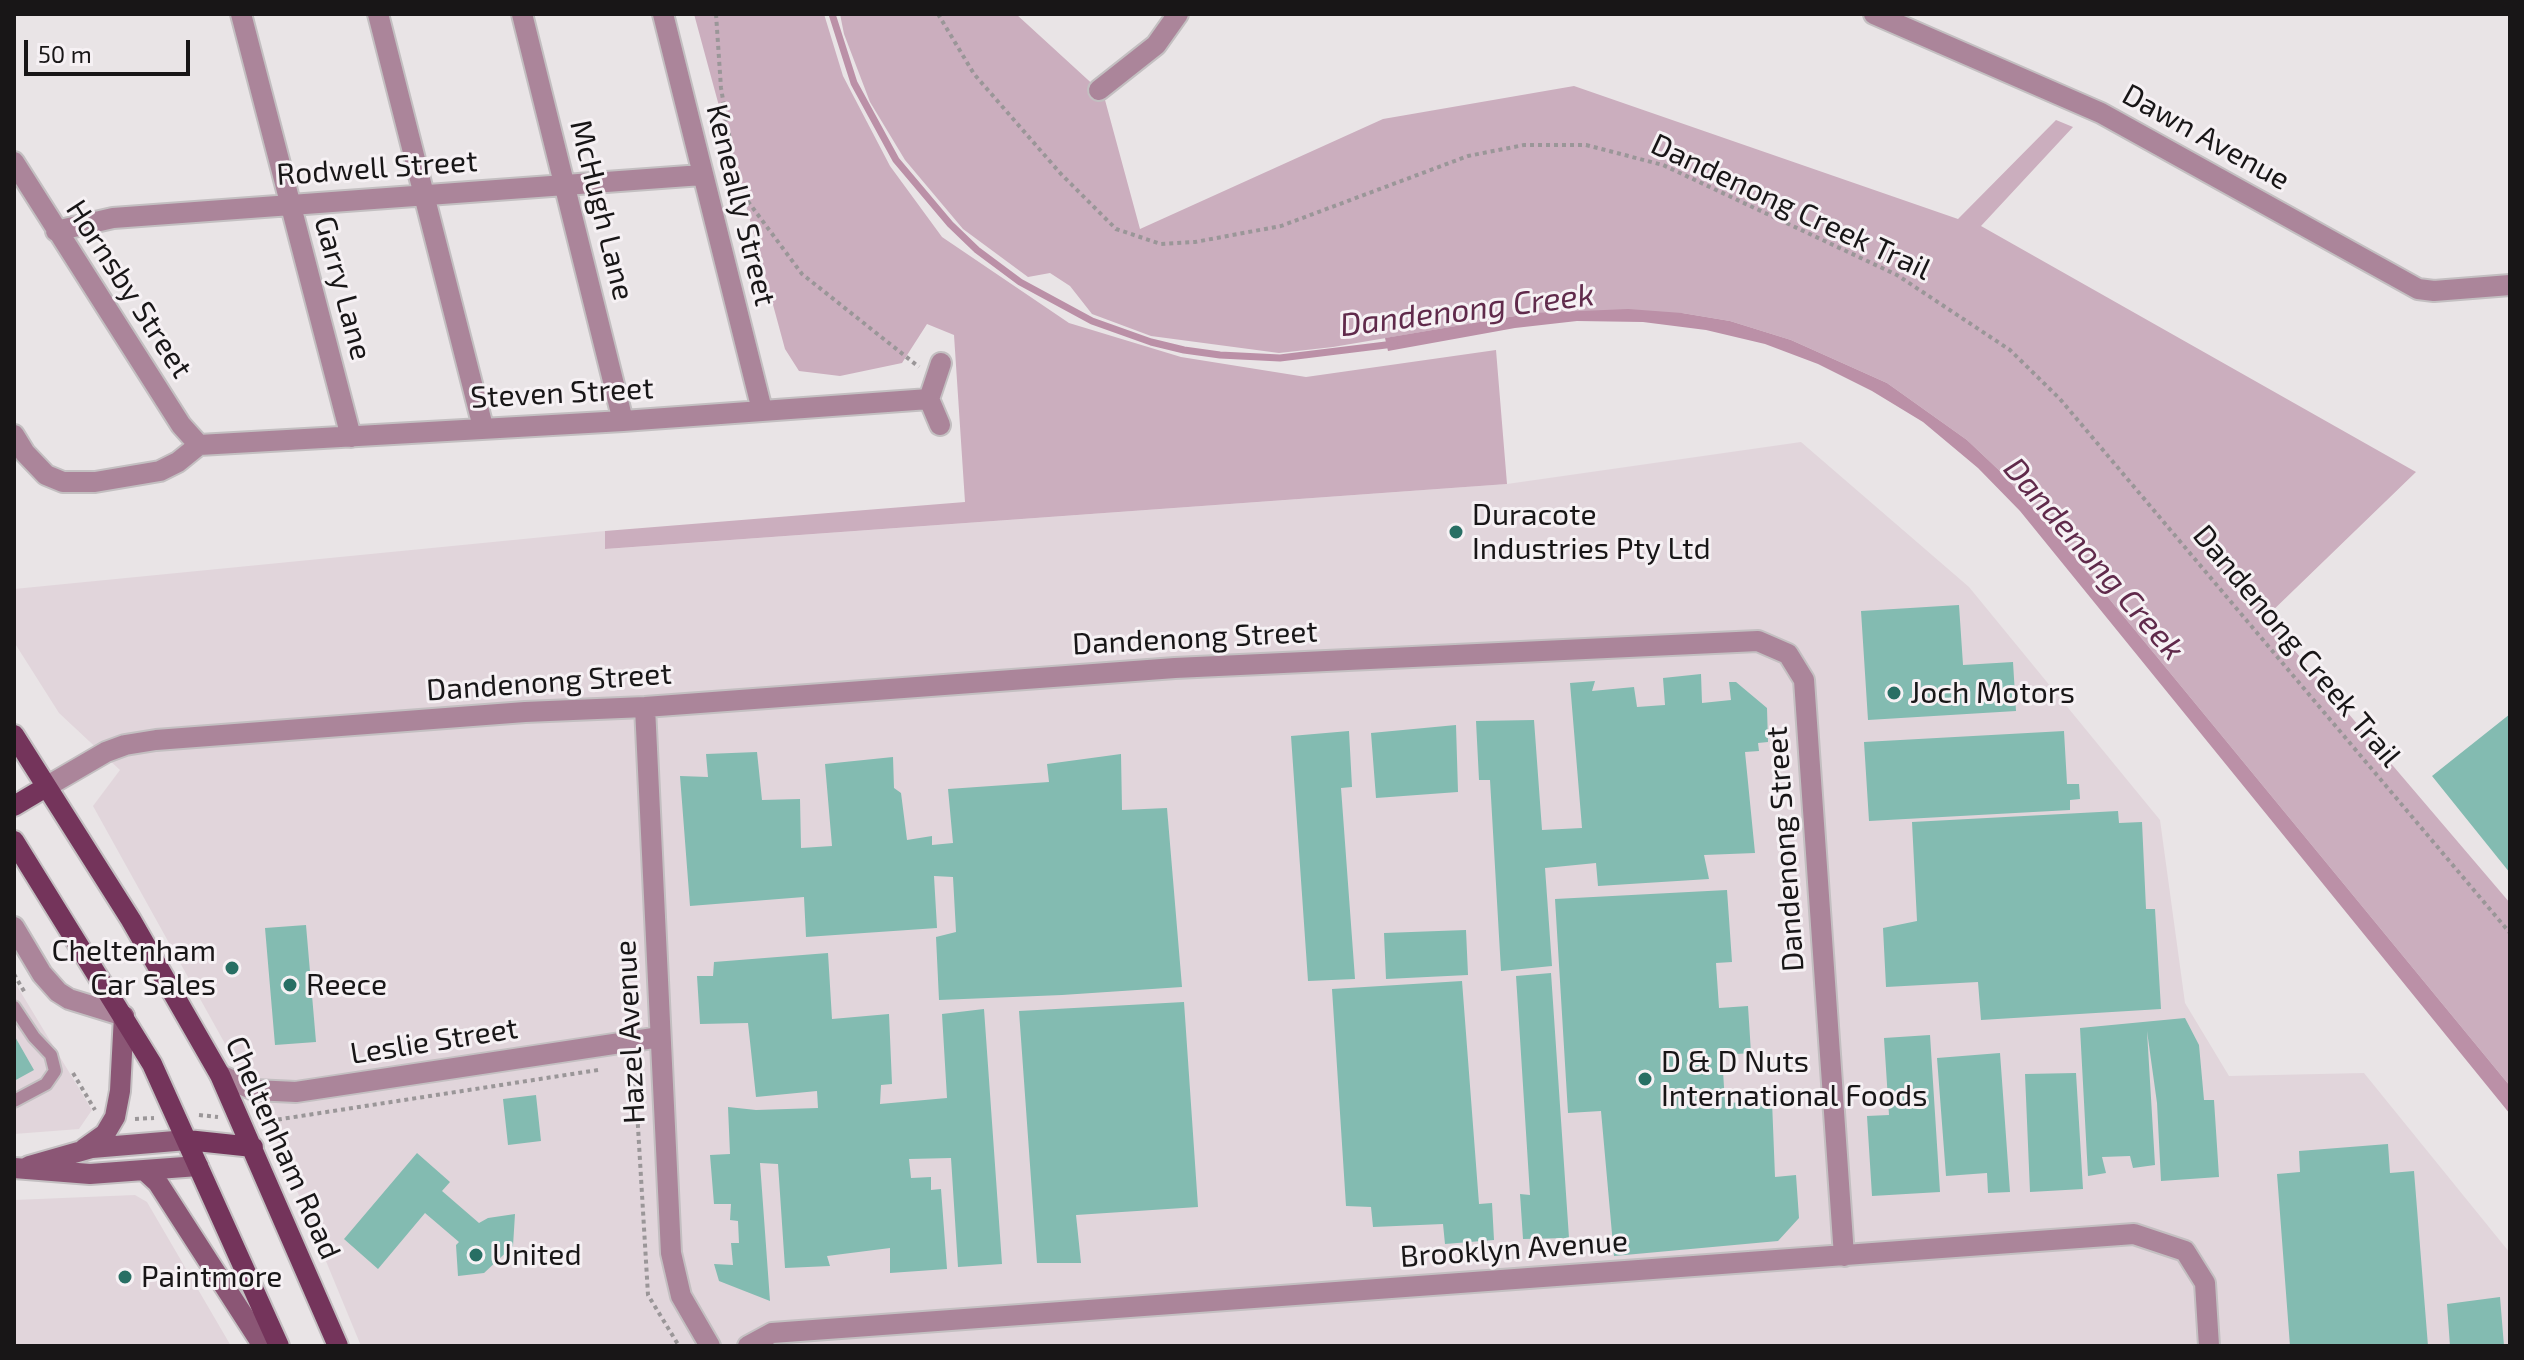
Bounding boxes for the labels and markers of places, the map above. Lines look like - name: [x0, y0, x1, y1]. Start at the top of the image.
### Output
- place label: Duracote Industries Pty Ltd: [1472, 497, 1711, 568]
- marker: Duracote Industries Pty Ltd: [1447, 523, 1465, 541]
- place label: Joch Motors: [1910, 675, 2075, 711]
- marker: Joch Motors: [1885, 684, 1903, 702]
- place label: Cheltenham Car Sales: [52, 933, 216, 1004]
- marker: Cheltenham Car Sales: [223, 959, 241, 977]
- place label: Reece: [306, 967, 387, 1003]
- marker: Reece: [281, 976, 299, 994]
- place label: D & D Nuts International Foods: [1661, 1044, 1927, 1114]
- marker: D & D Nuts International Foods: [1636, 1070, 1654, 1088]
- place label: United: [492, 1237, 582, 1273]
- marker: United: [467, 1246, 485, 1264]
- place label: Paintmore: [141, 1259, 282, 1295]
- marker: Paintmore: [116, 1268, 134, 1286]

